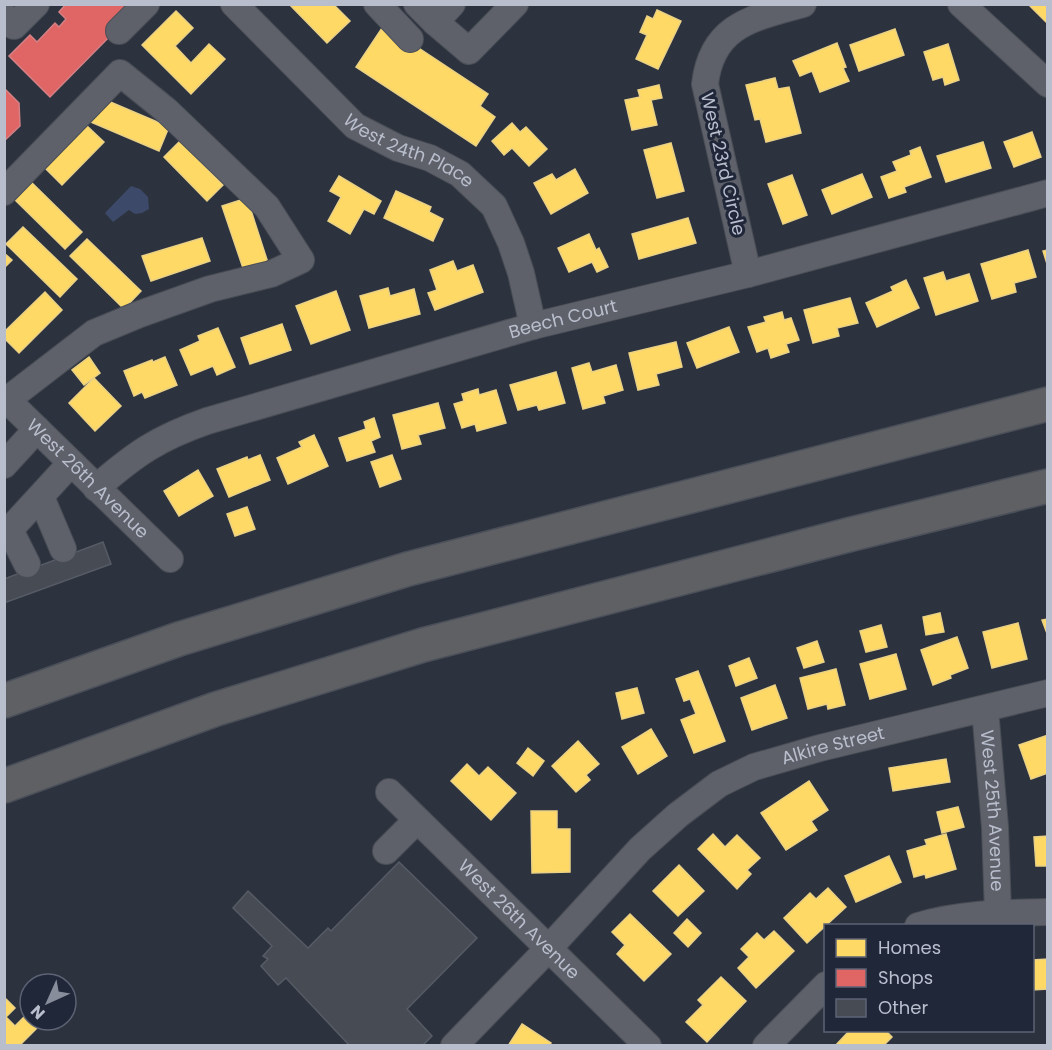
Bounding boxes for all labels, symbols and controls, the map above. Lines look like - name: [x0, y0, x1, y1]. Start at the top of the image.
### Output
- street label: West 23rd Circle: [695, 90, 752, 238]
- street label: West 24th Place: [338, 108, 480, 193]
- street label: Beech Court: [506, 293, 620, 344]
- street label: West 26th Avenue: [21, 413, 155, 544]
- street label: Alkire Street: [778, 720, 887, 771]
- street label: West 25th Avenue: [975, 729, 1010, 892]
- street label: West 26th Avenue: [453, 853, 586, 985]
- legend: [824, 924, 1034, 1032]
- text: Homes: [878, 935, 941, 960]
- text: Shops: [878, 965, 933, 990]
- north arrow: [18, 972, 78, 1032]
- text: Other: [878, 995, 928, 1020]
- text: N: [25, 1000, 50, 1025]

